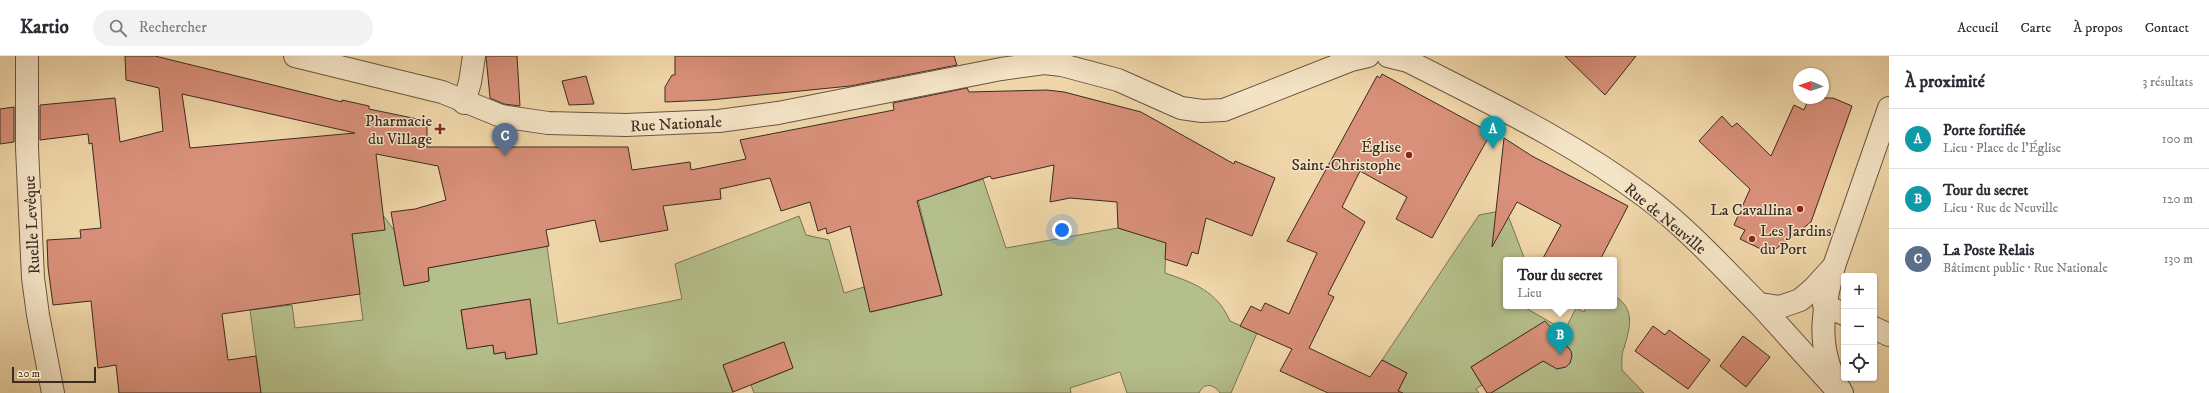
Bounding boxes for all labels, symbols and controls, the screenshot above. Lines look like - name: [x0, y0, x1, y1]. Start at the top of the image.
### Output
- search box: [93, 10, 373, 46]
- text: Kartio: [20, 16, 69, 39]
- icon: search: [107, 17, 129, 39]
- text: Rechercher: [139, 18, 207, 37]
- text: Accueil: [1957, 19, 1999, 37]
- text: Carte: [2021, 19, 2051, 37]
- text: À propos: [2073, 19, 2123, 37]
- text: Contact: [2145, 19, 2189, 37]
- north arrow: [1793, 68, 1829, 104]
- text: À proximité: [1905, 71, 1985, 93]
- text: 3 résultats: [2142, 74, 2193, 90]
- place label: Pharmacie du Village: [365, 111, 432, 149]
- street label: Rue Nationale: [630, 112, 723, 136]
- pin: A: [1480, 116, 1506, 149]
- text: Porte fortifiée: [1943, 121, 2026, 140]
- pin: C: [492, 123, 518, 156]
- marker: Pharmacie du Village: [435, 124, 445, 134]
- text: A: [1914, 131, 1922, 147]
- text: 100 m: [2162, 131, 2193, 147]
- place label: Église Saint-Christophe: [1292, 137, 1401, 175]
- text: Lieu · Place de l'Église: [1943, 140, 2061, 156]
- marker: Église Saint-Christophe: [1404, 150, 1414, 160]
- street label: Ruelle Levêque: [19, 175, 45, 275]
- street label: Rue de Neuville: [1620, 179, 1711, 259]
- text: Tour du secret: [1943, 181, 2028, 200]
- text: B: [1914, 191, 1922, 207]
- text: 120 m: [2162, 191, 2193, 207]
- place label: La Cavallina: [1710, 200, 1792, 220]
- text: Lieu · Rue de Neuville: [1943, 200, 2058, 216]
- marker: La Cavallina: [1795, 204, 1805, 214]
- your location: [1052, 220, 1072, 240]
- place label: Les Jardins du Port: [1760, 221, 1832, 259]
- marker: Les Jardins du Port: [1747, 234, 1757, 244]
- text: La Poste Relais: [1943, 241, 2034, 260]
- text: C: [1914, 251, 1922, 267]
- text: 130 m: [2164, 251, 2193, 267]
- popup: [1503, 257, 1617, 309]
- text: Bâtiment public · Rue Nationale: [1943, 260, 2108, 276]
- text: Tour du secret: [1517, 266, 1603, 285]
- map controls: [1841, 273, 1877, 381]
- button: +: [1841, 273, 1877, 309]
- text: Lieu: [1517, 285, 1542, 301]
- button: −: [1841, 309, 1877, 345]
- pin: B: [1547, 322, 1573, 355]
- button: locate: [1841, 345, 1877, 381]
- scale bar: [12, 365, 96, 384]
- text: 20 m: [18, 367, 40, 381]

